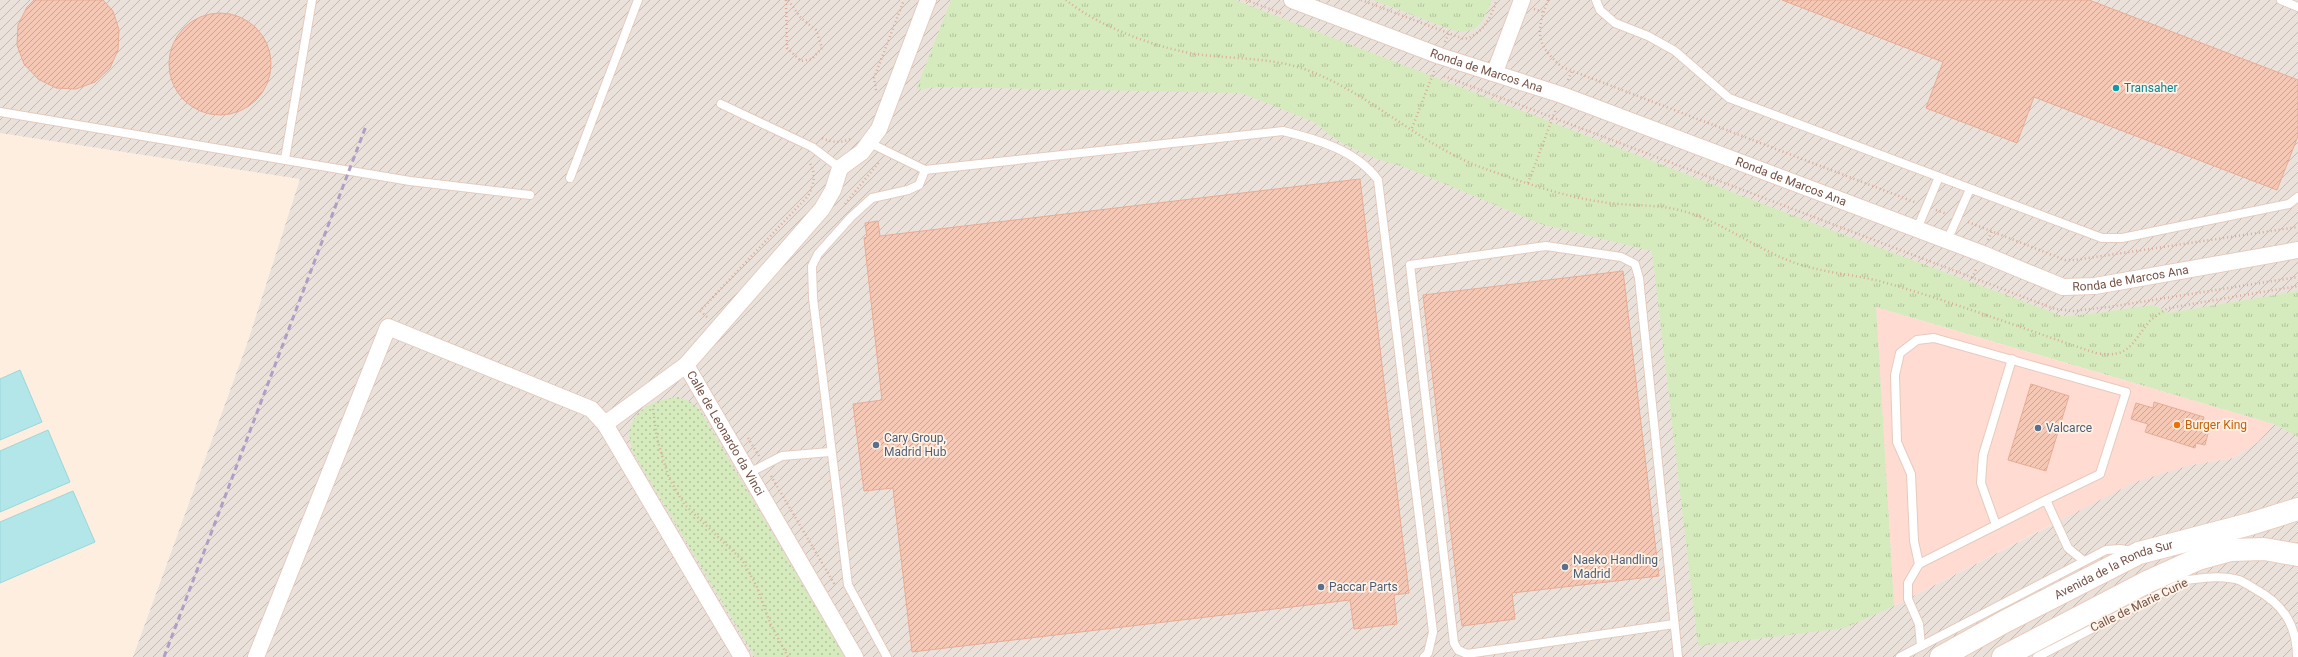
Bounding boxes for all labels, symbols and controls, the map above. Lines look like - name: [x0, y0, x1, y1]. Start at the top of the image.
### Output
- street label: Ronda de Marcos Ana: [1428, 46, 1545, 95]
- place label: Transaher: [2124, 81, 2177, 95]
- marker: Transaher: [2111, 83, 2121, 93]
- street label: Ronda de Marcos Ana: [1733, 154, 1848, 209]
- street label: Ronda de Marcos Ana: [2072, 263, 2190, 294]
- street label: Calle de Leonardo da Vinci: [684, 368, 767, 498]
- place label: Burger King: [2185, 418, 2247, 432]
- marker: Burger King: [2172, 420, 2182, 430]
- place label: Valcarce: [2046, 421, 2092, 435]
- marker: Valcarce: [2033, 423, 2043, 433]
- place label: Cary Group, Madrid Hub: [884, 431, 947, 459]
- marker: Cary Group, Madrid Hub: [871, 440, 881, 450]
- street label: Avenida de la Ronda Sur: [2052, 537, 2175, 602]
- place label: Naeko Handling Madrid: [1573, 553, 1658, 581]
- marker: Naeko Handling Madrid: [1560, 562, 1570, 572]
- street label: Calle de Marie Curie: [2088, 575, 2190, 635]
- place label: Paccar Parts: [1329, 580, 1398, 594]
- marker: Paccar Parts: [1316, 582, 1326, 592]

